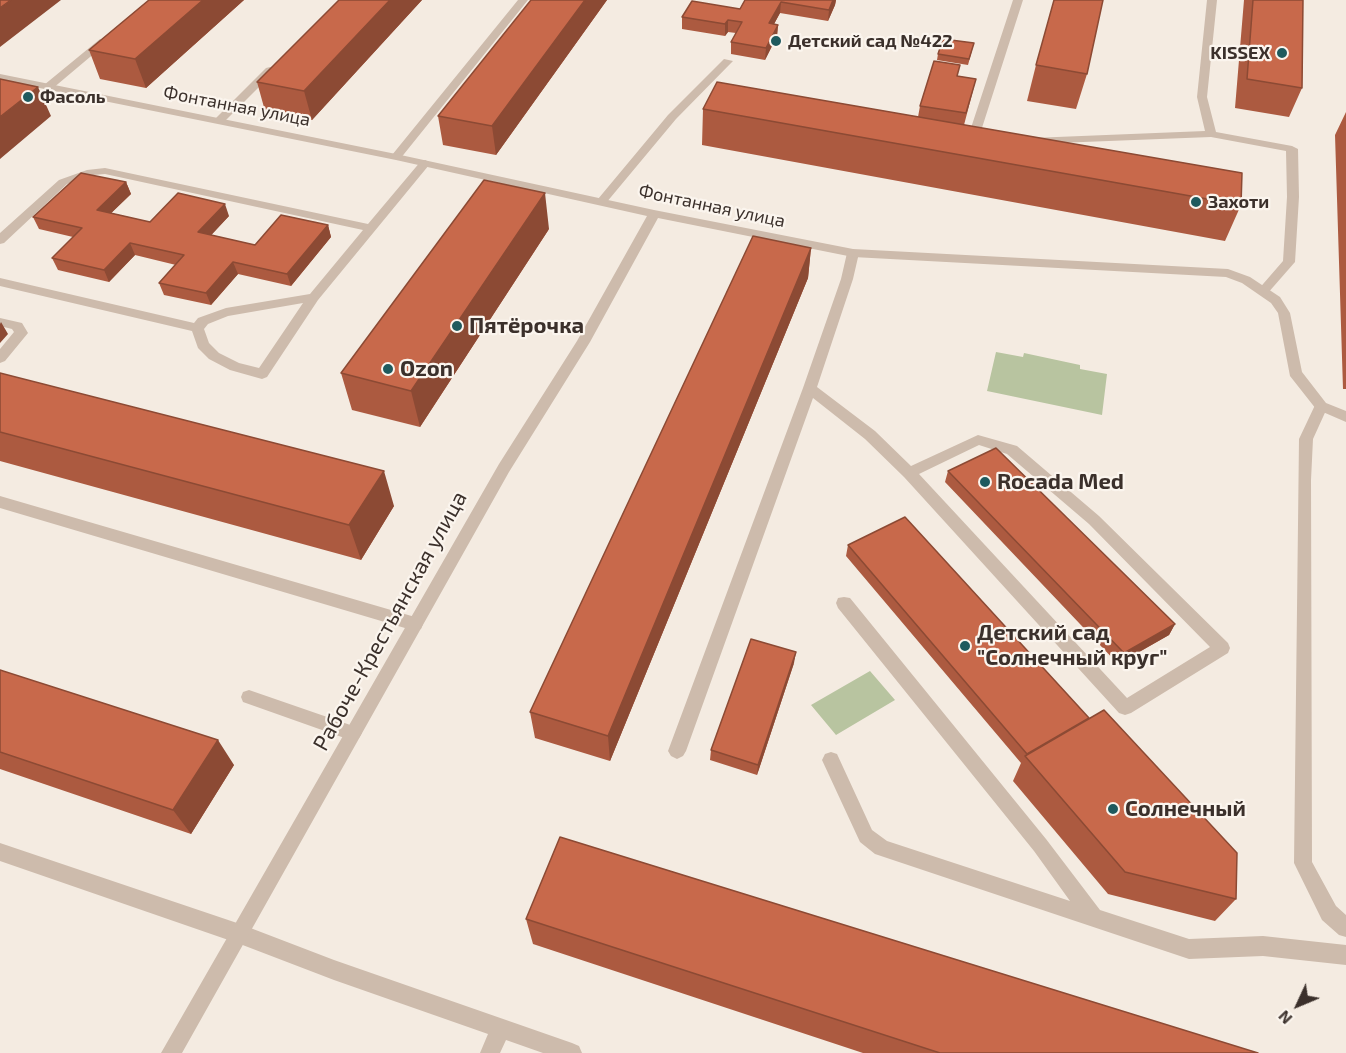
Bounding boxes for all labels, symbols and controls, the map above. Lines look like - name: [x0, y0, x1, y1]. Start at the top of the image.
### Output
- place label: Детский сад №422: [788, 30, 953, 52]
- marker: Детский сад №422: [769, 34, 783, 48]
- place label: KISSEX: [1210, 42, 1270, 64]
- marker: KISSEX: [1275, 46, 1289, 60]
- street label: Фонтанная улица: [162, 81, 312, 131]
- place label: Фасоль: [40, 86, 106, 108]
- marker: Фасоль: [21, 90, 35, 104]
- street label: Фонтанная улица: [637, 180, 787, 232]
- place label: Захоти: [1208, 191, 1269, 213]
- marker: Захоти: [1189, 195, 1203, 209]
- place label: Пятёрочка: [469, 313, 584, 339]
- marker: Пятёрочка: [450, 319, 464, 333]
- place label: Ozon: [400, 356, 453, 382]
- marker: Ozon: [381, 362, 395, 376]
- place label: Rocada Med: [997, 469, 1124, 495]
- marker: Rocada Med: [978, 475, 992, 489]
- street label: Рабоче-Крестьянская улица: [308, 487, 472, 755]
- place label: Детский сад "Солнечный круг": [977, 620, 1167, 672]
- marker: Детский сад "Солнечный круг": [958, 639, 972, 653]
- place label: Солнечный: [1125, 796, 1246, 822]
- marker: Солнечный: [1106, 802, 1120, 816]
- north arrow: [1268, 975, 1328, 1035]
- text: N: [1274, 1007, 1296, 1029]

